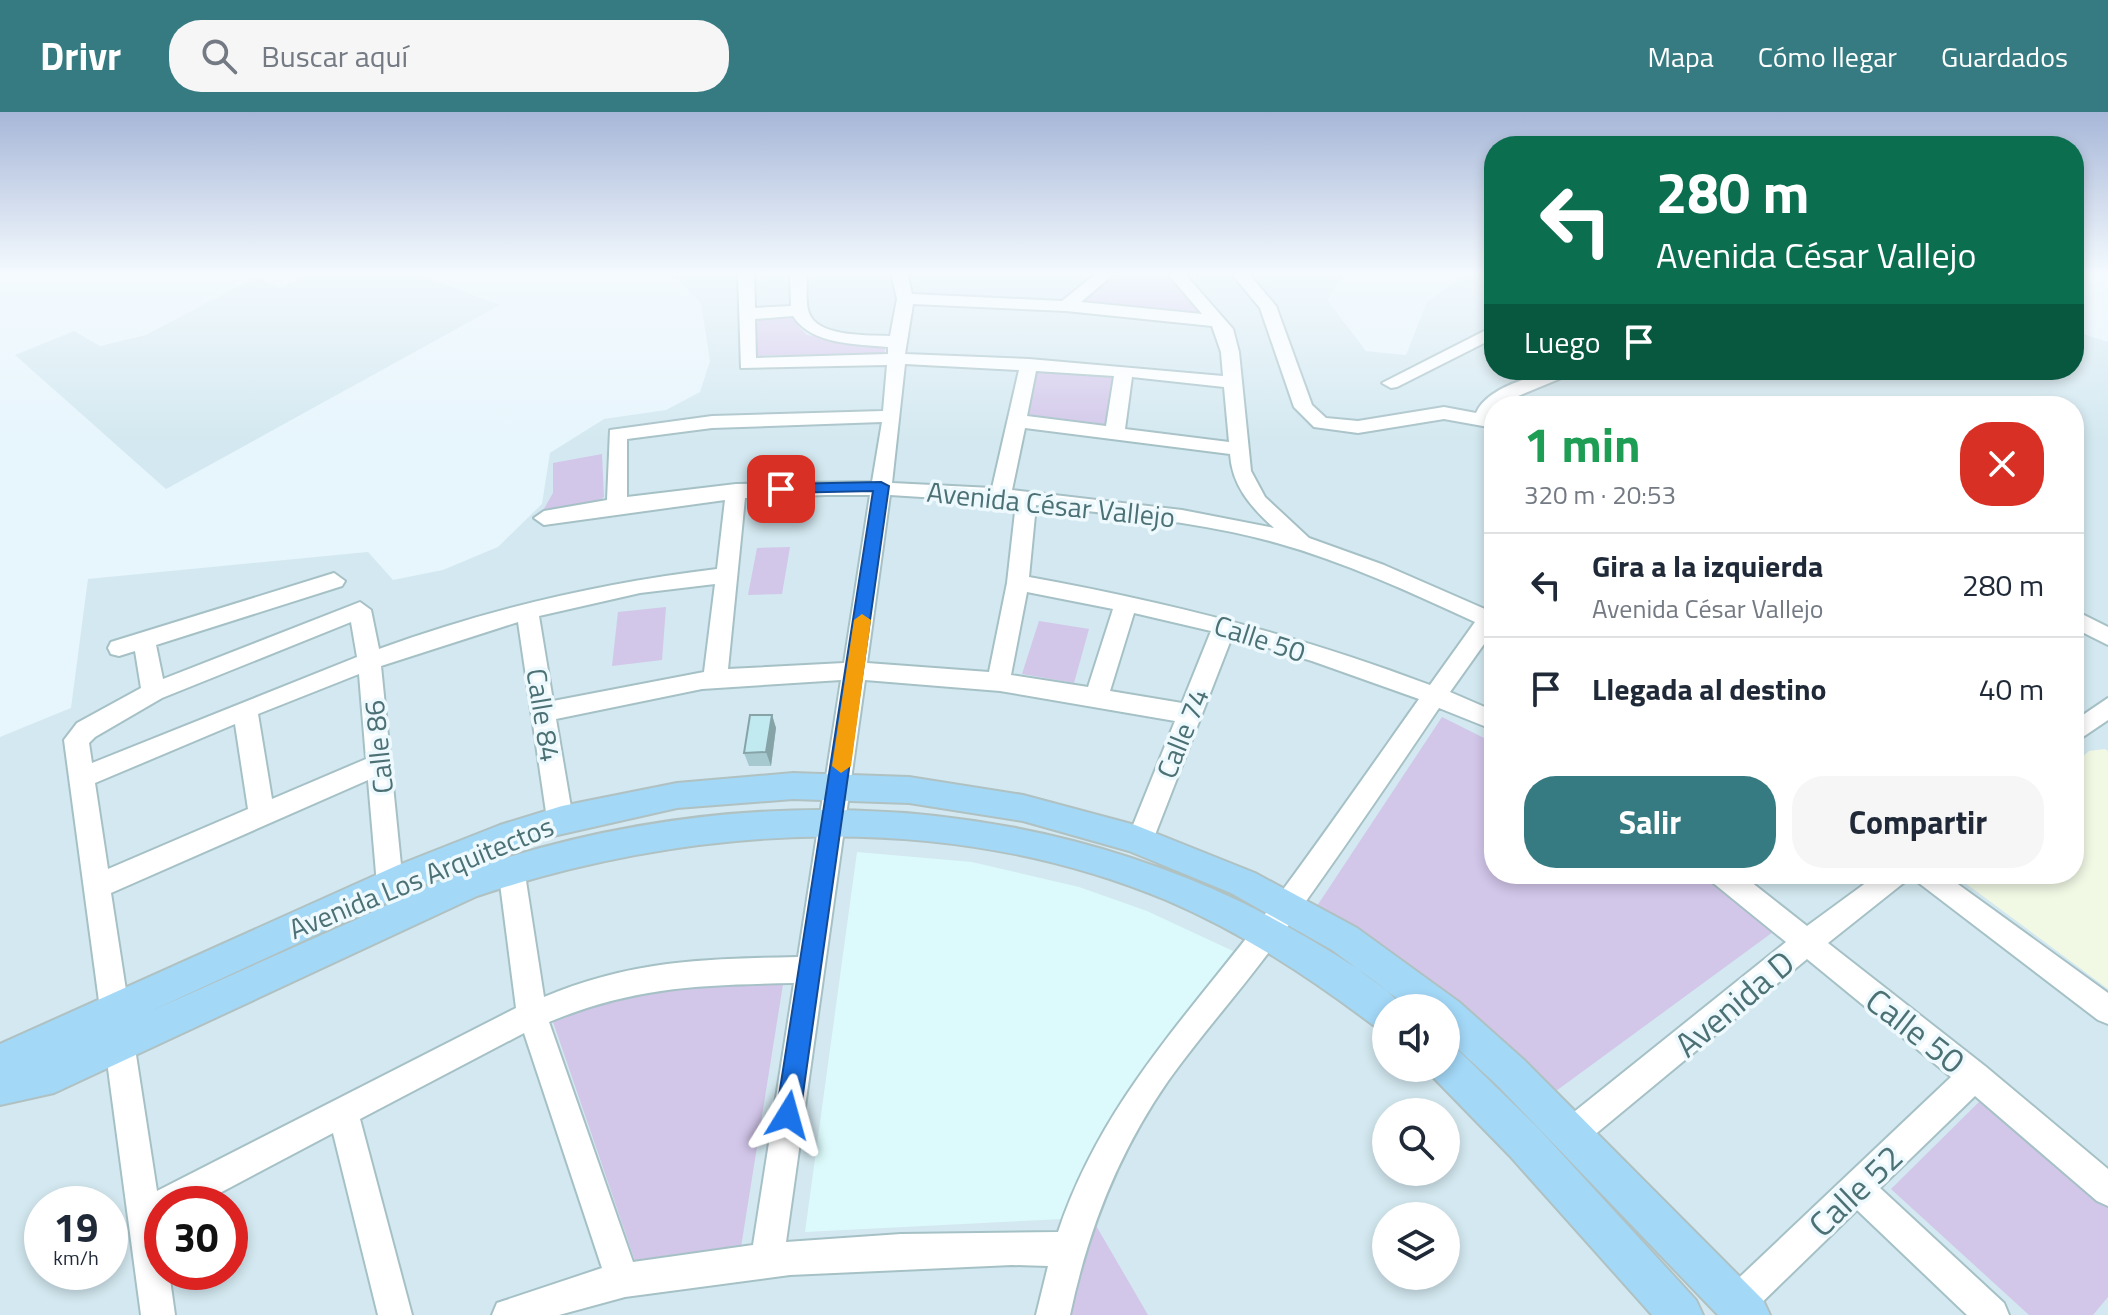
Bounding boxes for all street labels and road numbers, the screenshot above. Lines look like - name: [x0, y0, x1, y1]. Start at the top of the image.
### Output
- street label: Avenida César Vallejo: [925, 470, 1177, 538]
- street label: Calle 50: [1209, 603, 1311, 673]
- street label: Calle 84: [515, 665, 573, 765]
- street label: Calle 74: [1144, 681, 1220, 785]
- street label: Calle 86: [352, 698, 404, 796]
- street label: Avenida Los Arquitectos: [282, 804, 560, 950]
- street label: Avenida D: [1663, 937, 1805, 1069]
- street label: Calle 50: [1855, 974, 1977, 1086]
- street label: Calle 52: [1796, 1132, 1914, 1248]

